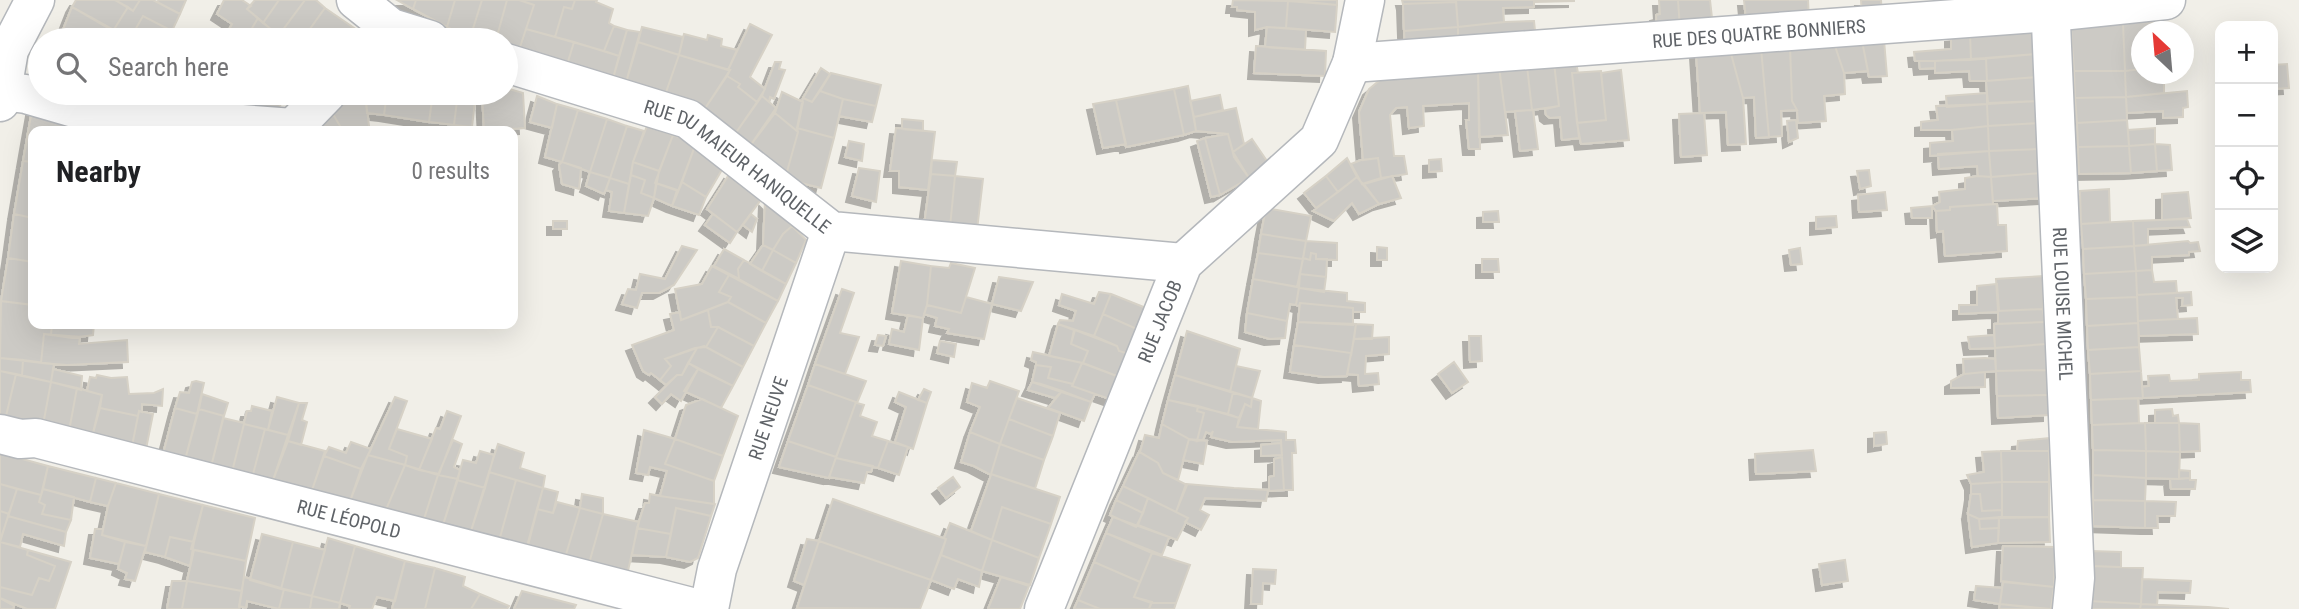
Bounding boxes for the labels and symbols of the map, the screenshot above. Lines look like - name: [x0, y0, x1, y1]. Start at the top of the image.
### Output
- street label: RUE DES QUATRE BONNIERS: [1651, 15, 1867, 53]
- north arrow: [2131, 21, 2194, 84]
- street label: RUE DU MAIEUR HANIQUELLE: [641, 95, 835, 239]
- street label: RUE LOUISE MICHEL: [2048, 226, 2077, 381]
- street label: RUE JACOB: [1133, 277, 1187, 366]
- street label: RUE NEUVE: [744, 374, 793, 463]
- street label: RUE LÉOPOLD: [295, 495, 403, 544]

